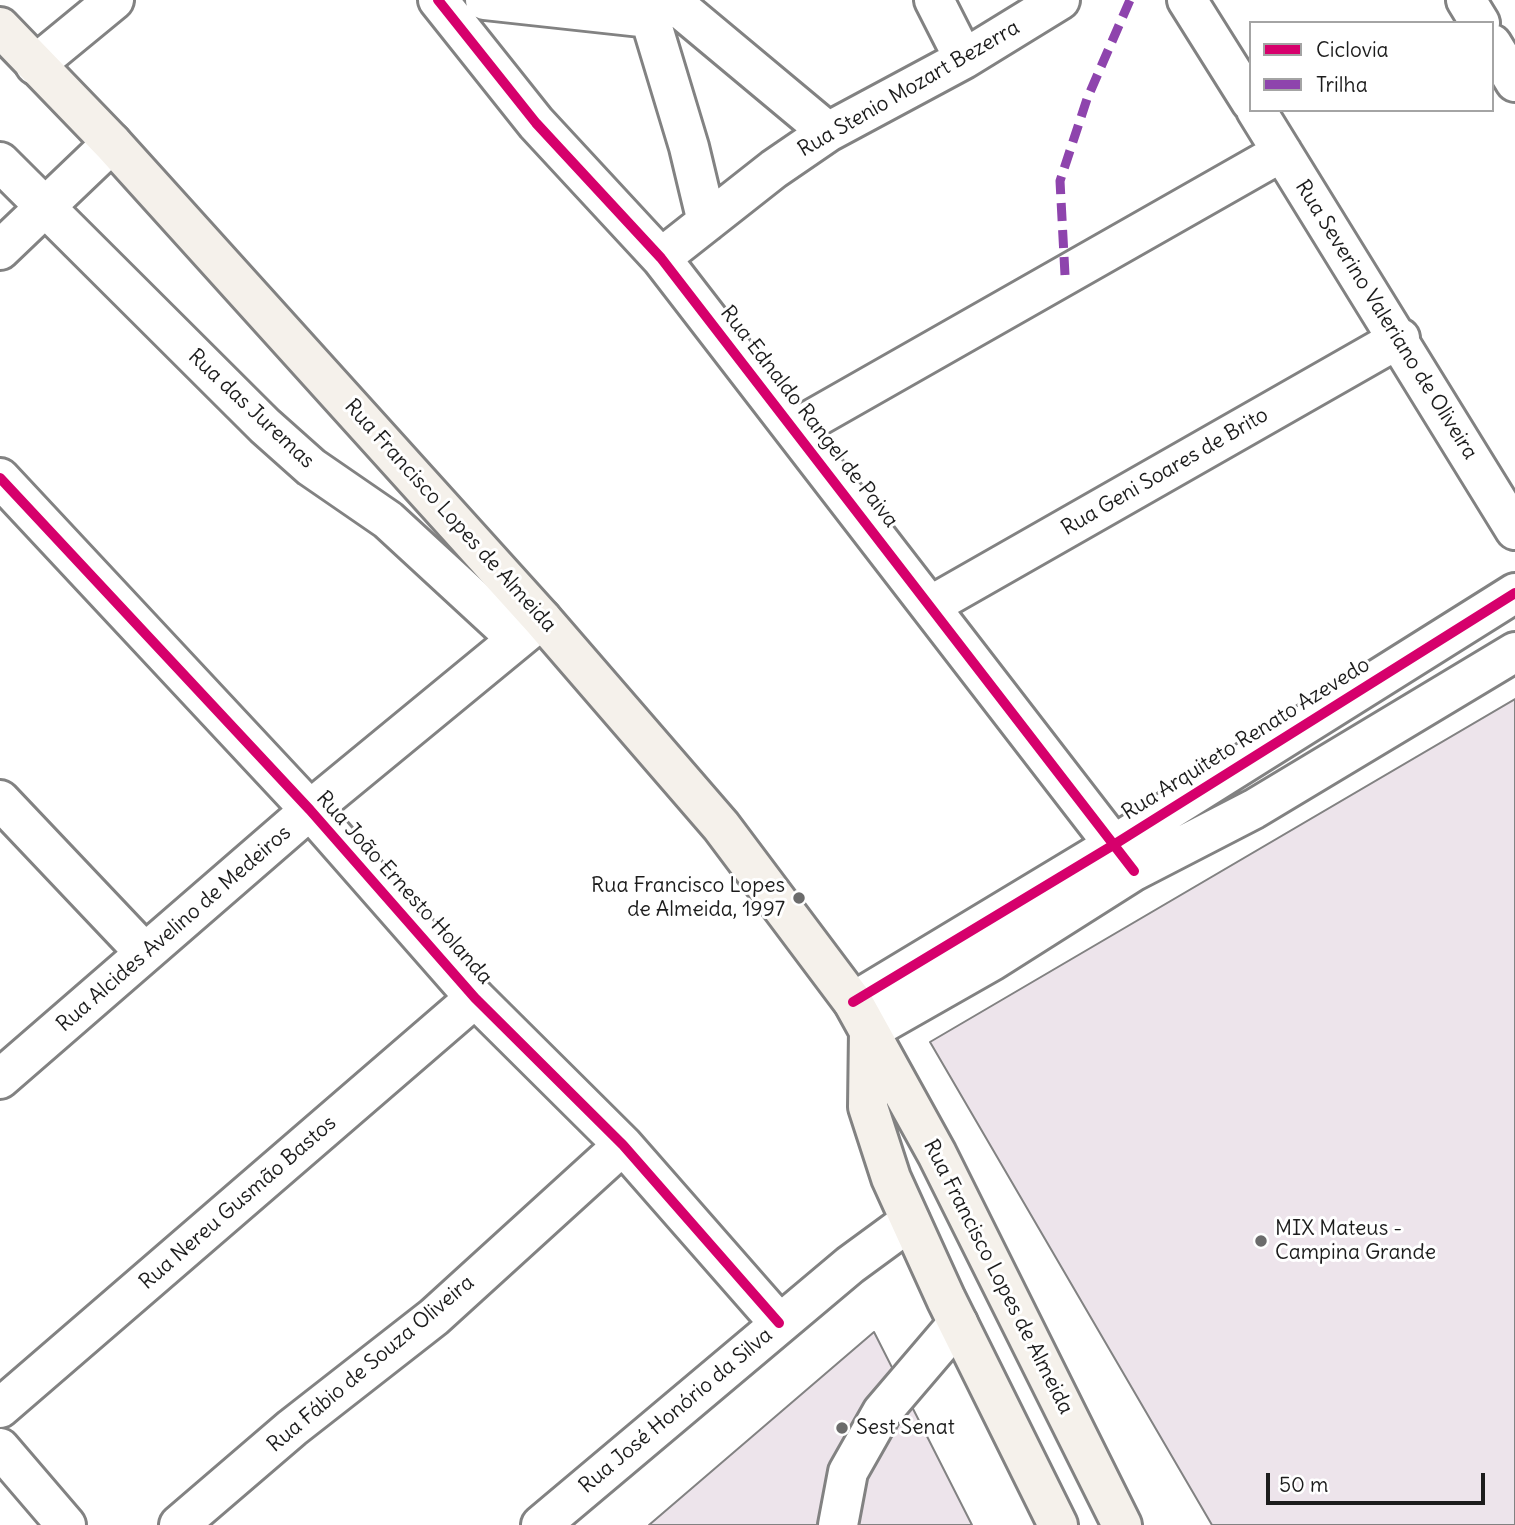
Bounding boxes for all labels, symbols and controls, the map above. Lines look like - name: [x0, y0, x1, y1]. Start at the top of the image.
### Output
- street label: Rua Stenio Mozart Bezerra: [794, 15, 1024, 163]
- legend: [1249, 21, 1494, 112]
- text: Ciclovia: [1316, 36, 1389, 63]
- text: Trilha: [1316, 71, 1368, 98]
- street label: Rua Severino Valeriano de Oliveira: [1289, 176, 1483, 464]
- street label: Rua Ednaldo Rangel de Paiva: [715, 301, 903, 533]
- street label: Rua das Juremas: [183, 344, 319, 474]
- street label: Rua Francisco Lopes de Almeida: [339, 394, 561, 638]
- street label: Rua Geni Soares de Brito: [1057, 402, 1273, 542]
- street label: Rua Arquiteto Renato Azevedo: [1118, 652, 1374, 826]
- street label: Rua João Ernesto Holanda: [311, 786, 497, 990]
- street label: Rua Alcides Avelino de Medeiros: [52, 820, 296, 1038]
- place label: Rua Francisco Lopes de Almeida, 1997: [591, 873, 785, 923]
- marker: Rua Francisco Lopes de Almeida, 1997: [791, 890, 807, 906]
- street label: Rua Nereu Gusmão Bastos: [134, 1111, 342, 1295]
- street label: Rua Francisco Lopes de Almeida: [918, 1136, 1078, 1418]
- place label: MIX Mateus - Campina Grande: [1275, 1216, 1436, 1266]
- marker: MIX Mateus - Campina Grande: [1253, 1233, 1269, 1249]
- street label: Rua Fábio de Souza Oliveira: [263, 1270, 479, 1458]
- street label: Rua José Honório da Silva: [574, 1323, 778, 1499]
- place label: Sest Senat: [856, 1415, 955, 1441]
- marker: Sest Senat: [834, 1420, 850, 1436]
- scale bar: [1270, 1458, 1489, 1502]
- text: 50 m: [1279, 1471, 1328, 1498]

